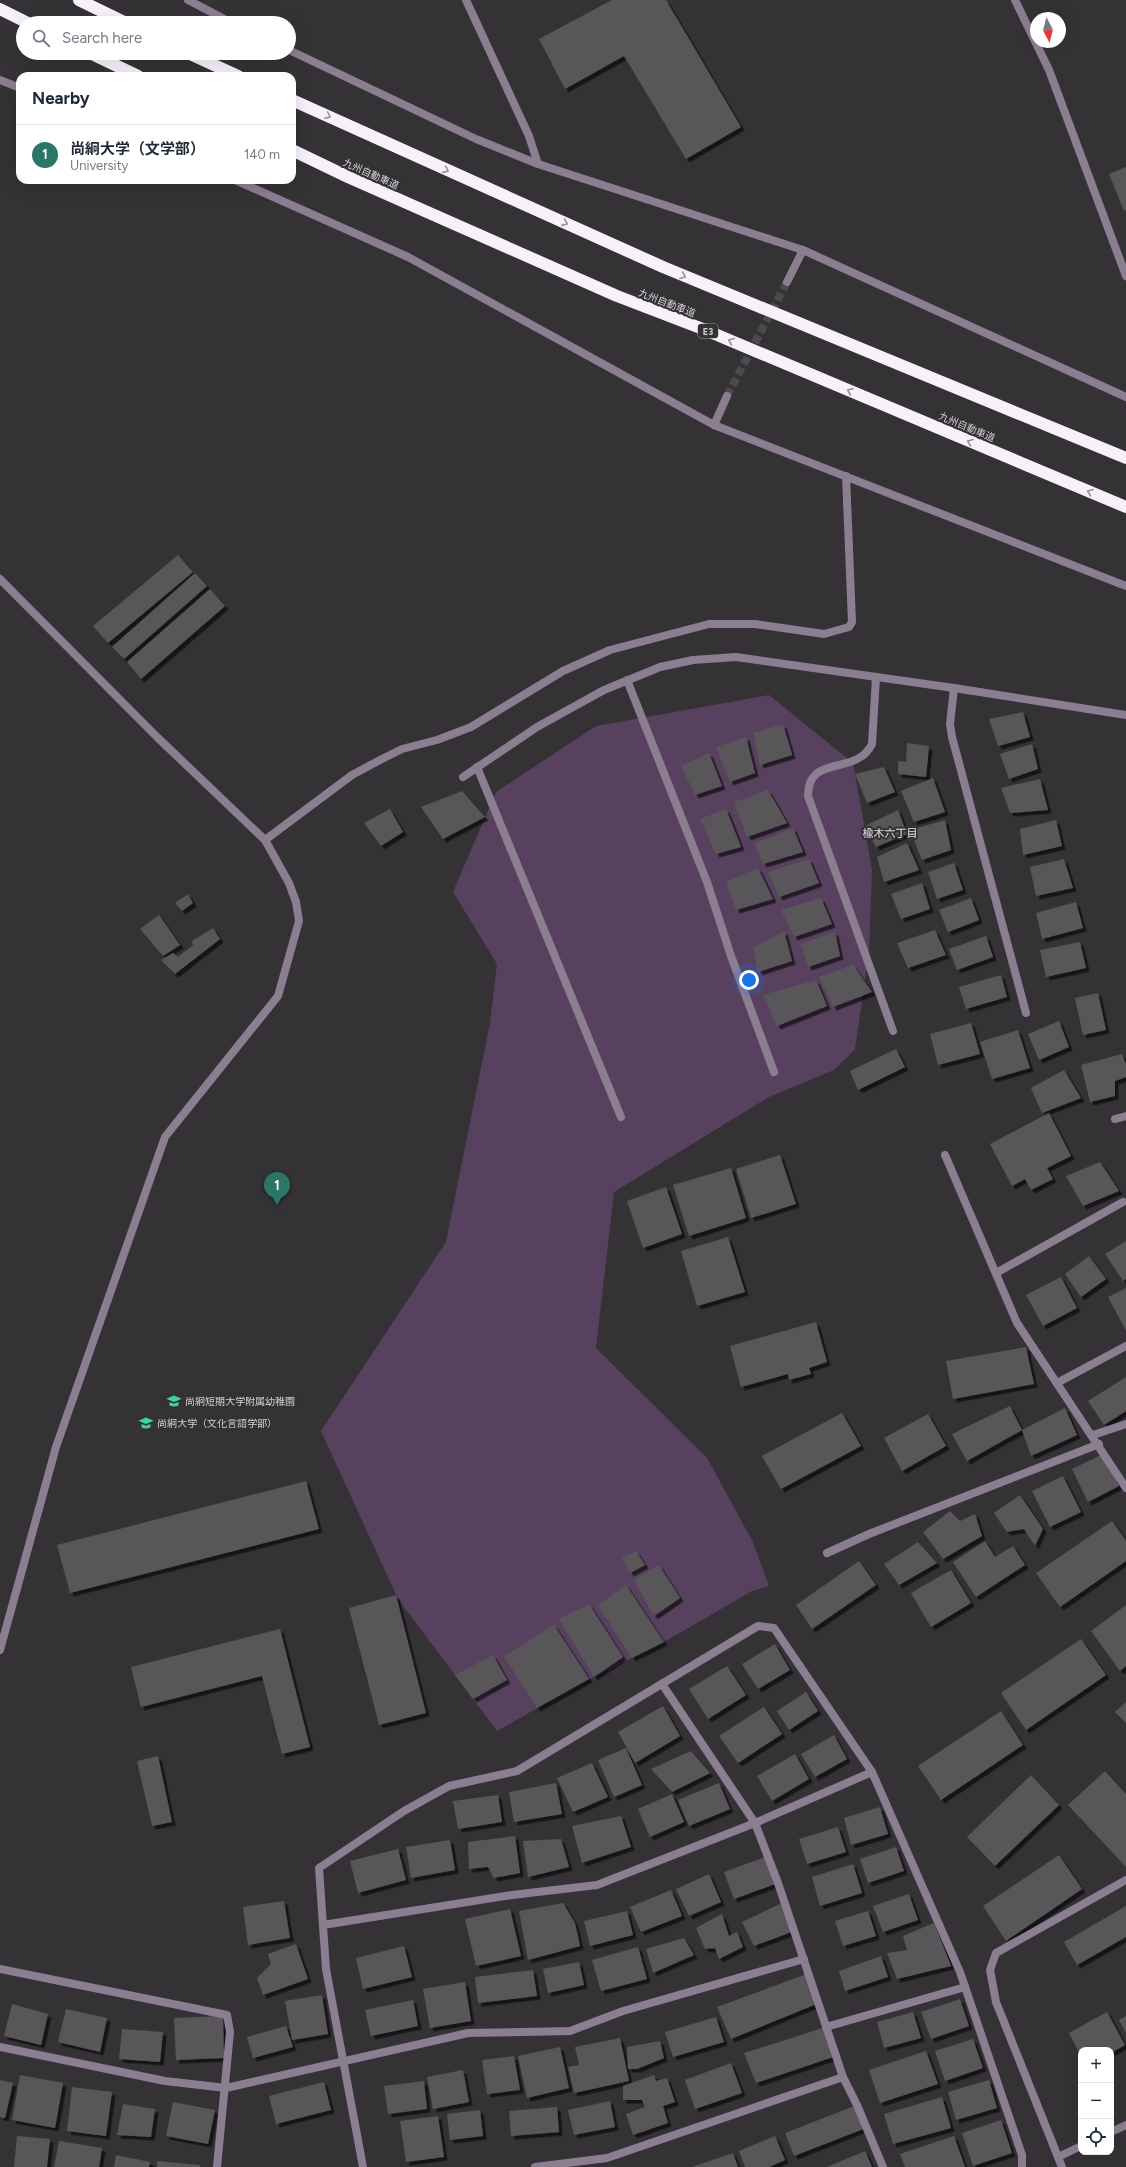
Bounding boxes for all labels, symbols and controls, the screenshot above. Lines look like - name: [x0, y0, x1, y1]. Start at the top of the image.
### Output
- north arrow: [1030, 12, 1066, 48]
- search box: [16, 16, 296, 60]
- icon: search: [30, 27, 52, 49]
- text: Search here: [62, 29, 142, 47]
- text: Nearby: [32, 88, 90, 108]
- one-way arrow: [324, 112, 331, 120]
- text: 尚絅大学（文学部）: [70, 140, 205, 158]
- text: 1: [42, 147, 48, 162]
- text: 140 m: [244, 147, 280, 162]
- street label: 九州自動車道: [341, 156, 401, 192]
- text: University: [70, 158, 128, 173]
- one-way arrow: [442, 165, 450, 173]
- one-way arrow: [560, 218, 568, 226]
- one-way arrow: [679, 271, 687, 279]
- street label: 九州自動車道: [637, 286, 697, 320]
- road number: E3: [698, 324, 718, 338]
- one-way arrow: [727, 338, 735, 346]
- one-way arrow: [847, 388, 854, 396]
- street label: 九州自動車道: [937, 409, 997, 445]
- one-way arrow: [967, 439, 975, 447]
- one-way arrow: [1087, 489, 1094, 497]
- district label: 楡木六丁目: [863, 827, 918, 840]
- your location: [739, 970, 759, 990]
- pin: 1: [264, 1172, 290, 1205]
- school or university icon: 尚絅短期大学附属幼稚園: [166, 1393, 182, 1409]
- place label: 尚絅短期大学附属幼稚園: [185, 1395, 295, 1408]
- school or university icon: 尚絅大学（文化言語学部）: [138, 1415, 154, 1431]
- place label: 尚絅大学（文化言語学部）: [157, 1417, 277, 1430]
- map controls: [1078, 2047, 1114, 2155]
- button: +: [1078, 2047, 1114, 2083]
- button: −: [1078, 2083, 1114, 2119]
- button: locate: [1078, 2119, 1114, 2155]

